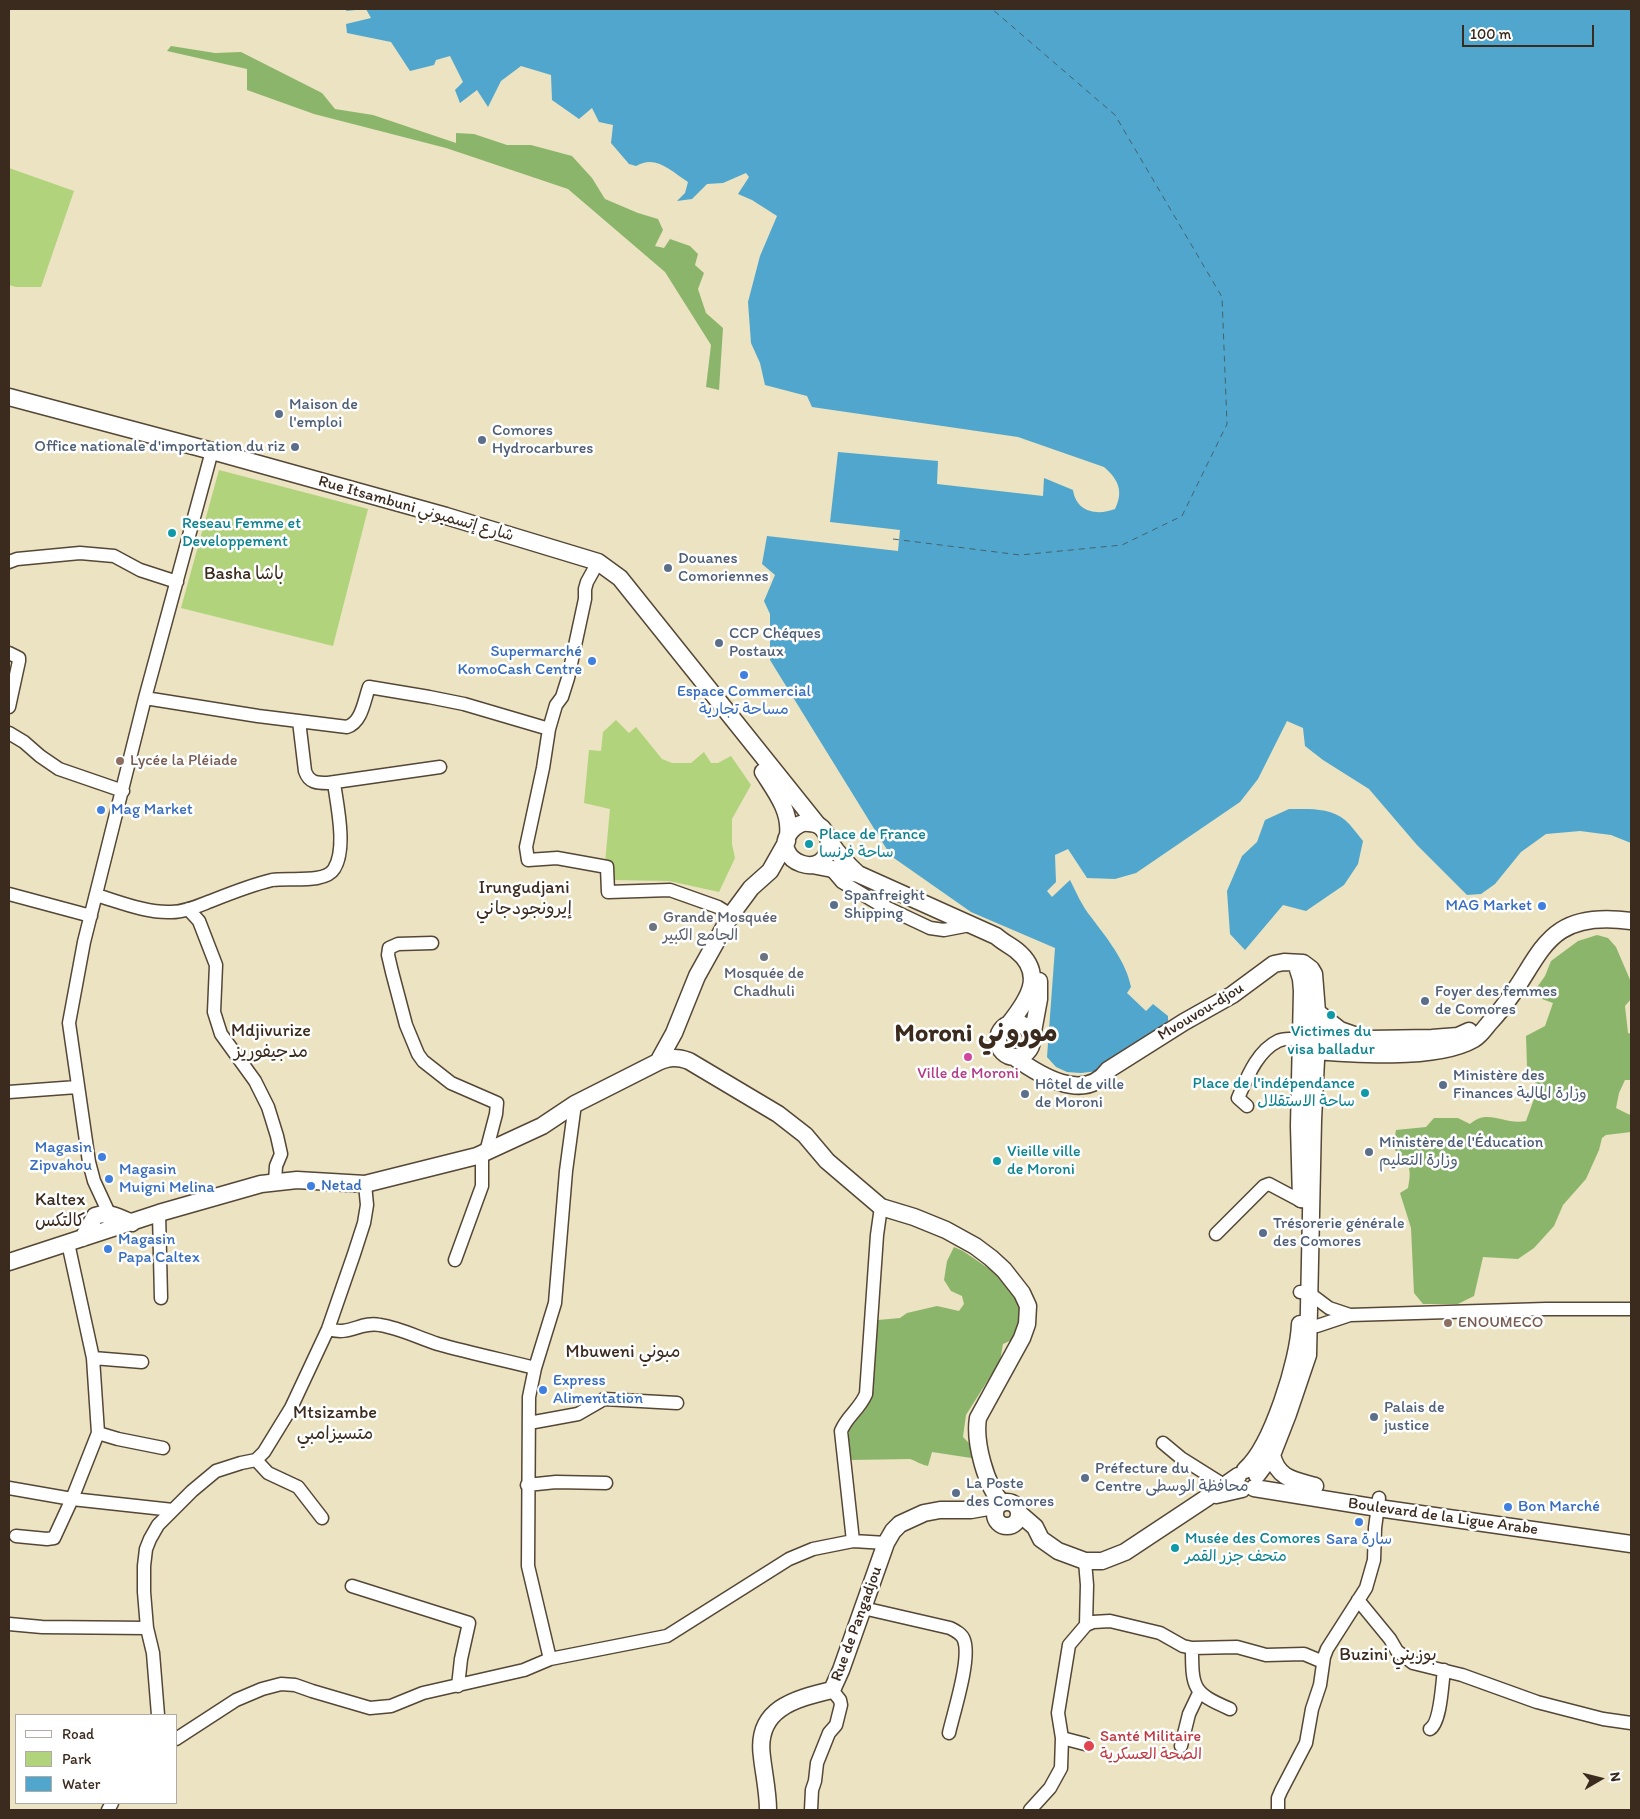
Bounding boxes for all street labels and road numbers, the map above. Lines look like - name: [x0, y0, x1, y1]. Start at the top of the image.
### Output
- street label: Rue Itsambuni شارع إتسمبوني: [316, 472, 516, 546]
- street label: Mvouvou-djou: [1154, 979, 1248, 1045]
- street label: Boulevard de la Ligue Arabe: [1347, 1494, 1539, 1540]
- street label: Rue de Pangadjou: [827, 1564, 887, 1684]

